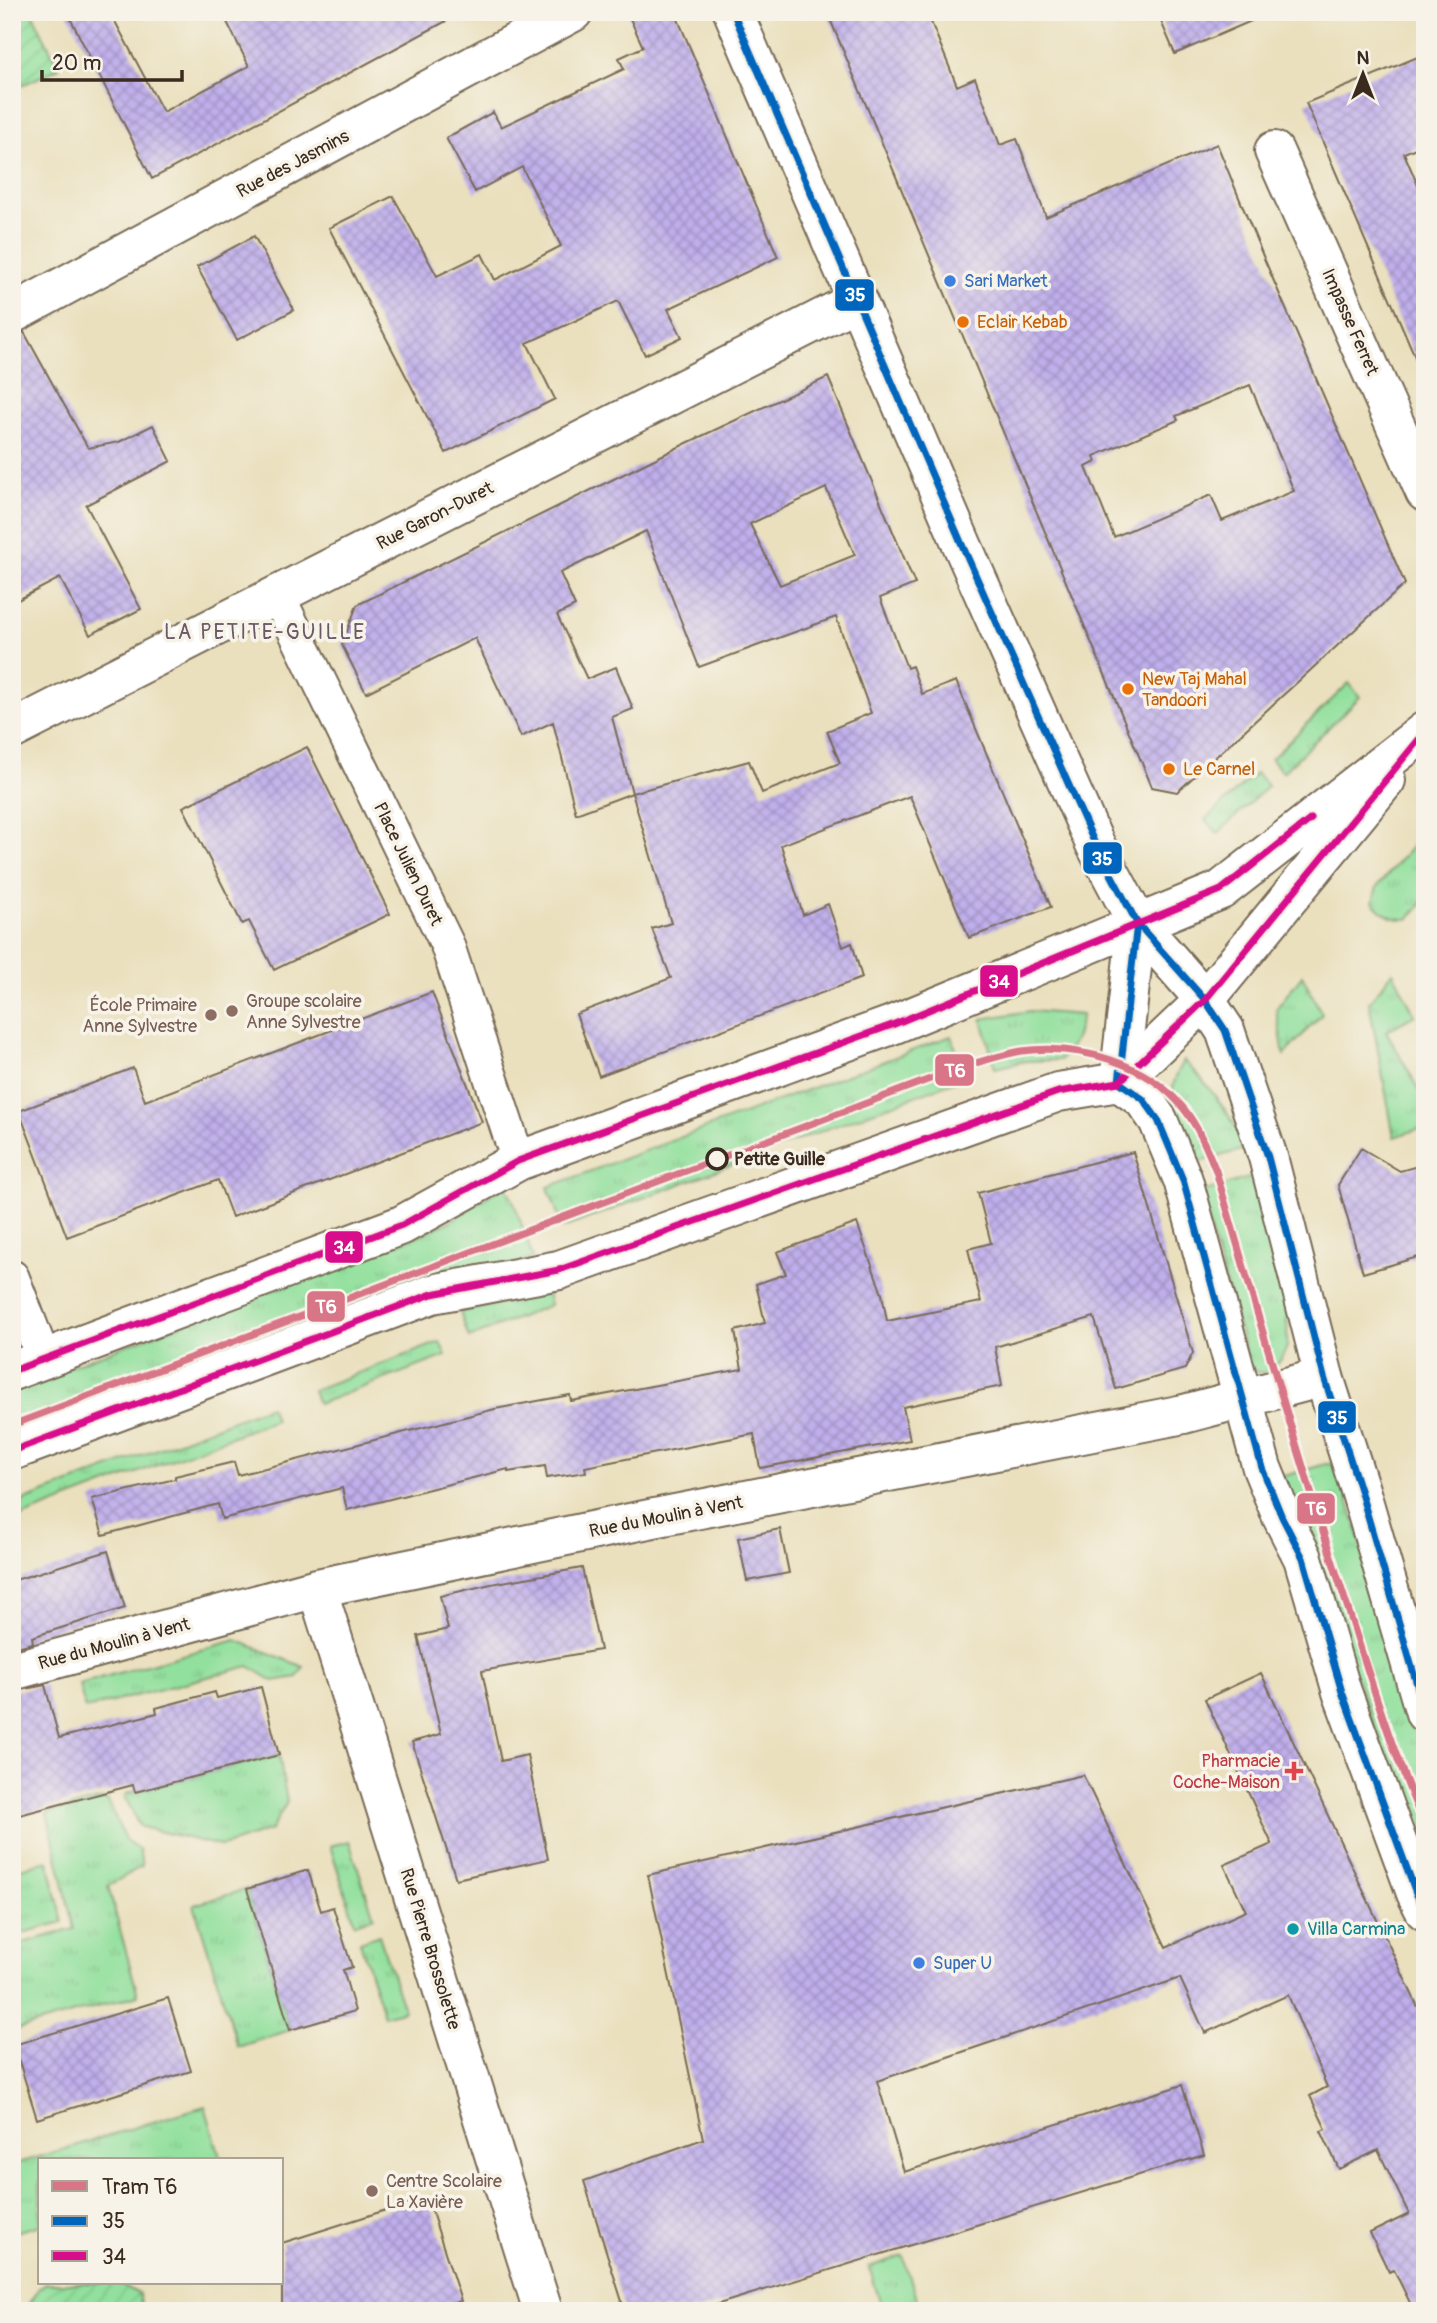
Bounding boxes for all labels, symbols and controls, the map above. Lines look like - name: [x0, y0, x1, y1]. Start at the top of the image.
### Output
- scale bar: [42, 38, 182, 82]
- north arrow: [1328, 38, 1398, 108]
- text: N: [1357, 46, 1370, 70]
- text: 20 m: [52, 50, 101, 77]
- street label: Rue des Jasmins: [233, 125, 353, 203]
- street label: Impasse Ferret: [1316, 265, 1384, 380]
- place label: Sari Market: [964, 270, 1049, 293]
- marker: Sari Market: [942, 273, 958, 289]
- line badge: 35: [834, 278, 875, 312]
- text: 35: [845, 283, 865, 307]
- place label: Eclair Kebab: [977, 311, 1068, 334]
- marker: Eclair Kebab: [955, 314, 971, 330]
- street label: Rue Garon-Duret: [373, 476, 498, 555]
- district label: LA PETITE-GUILLE: [164, 619, 366, 646]
- place label: New Taj Mahal Tandoori: [1142, 668, 1247, 712]
- marker: New Taj Mahal Tandoori: [1120, 681, 1136, 697]
- place label: Le Carnel: [1183, 758, 1255, 781]
- marker: Le Carnel: [1161, 761, 1177, 777]
- street label: Place Julien Duret: [368, 799, 448, 930]
- line badge: 35: [1082, 841, 1123, 875]
- text: 35: [1092, 847, 1112, 871]
- line badge: 34: [979, 964, 1019, 998]
- text: 34: [988, 970, 1010, 994]
- place label: Groupe scolaire Anne Sylvestre: [246, 990, 362, 1034]
- place label: École Primaire Anne Sylvestre: [82, 994, 197, 1038]
- marker: Groupe scolaire Anne Sylvestre: [224, 1003, 240, 1019]
- marker: École Primaire Anne Sylvestre: [203, 1007, 219, 1023]
- line badge: T6: [934, 1053, 975, 1087]
- text: T6: [943, 1059, 966, 1083]
- marker: Petite Guille: [706, 1148, 728, 1170]
- place label: Petite Guille: [734, 1148, 826, 1171]
- line badge: 34: [324, 1230, 364, 1264]
- text: 34: [333, 1236, 355, 1260]
- line badge: T6: [306, 1290, 346, 1323]
- text: T6: [314, 1295, 337, 1319]
- line badge: 35: [1317, 1400, 1357, 1434]
- text: 35: [1327, 1406, 1347, 1430]
- street label: Rue du Moulin à Vent: [587, 1491, 745, 1543]
- line badge: T6: [1296, 1492, 1336, 1525]
- text: T6: [1304, 1497, 1327, 1521]
- street label: Rue du Moulin à Vent: [36, 1613, 193, 1675]
- place label: Pharmacie Coche-Maison: [1173, 1750, 1280, 1794]
- marker: Pharmacie Coche-Maison: [1286, 1763, 1302, 1779]
- street label: Rue Pierre Brossolette: [394, 1865, 466, 2033]
- place label: Villa Carmina: [1307, 1918, 1405, 1941]
- marker: Villa Carmina: [1285, 1921, 1301, 1937]
- place label: Super U: [933, 1952, 992, 1975]
- marker: Super U: [911, 1955, 927, 1971]
- legend: [38, 2158, 284, 2284]
- place label: Centre Scolaire La Xavière: [386, 2170, 502, 2214]
- text: Tram T6: [102, 2174, 177, 2201]
- marker: Centre Scolaire La Xavière: [364, 2183, 380, 2199]
- text: 35: [102, 2208, 125, 2235]
- text: 34: [102, 2244, 126, 2271]

